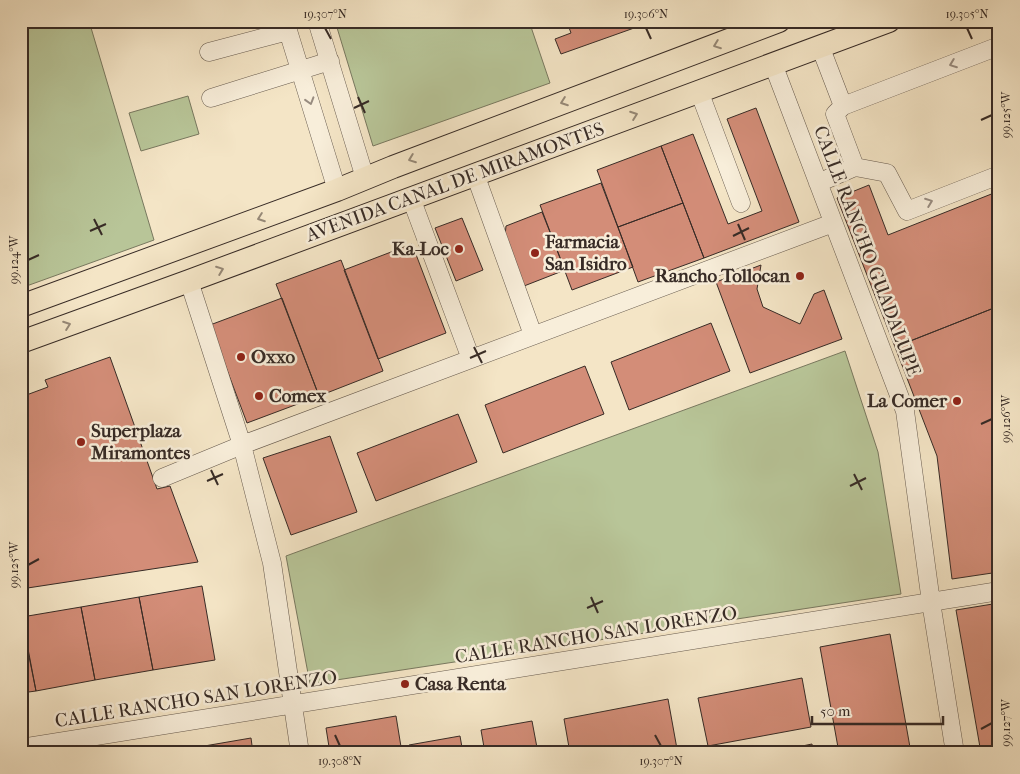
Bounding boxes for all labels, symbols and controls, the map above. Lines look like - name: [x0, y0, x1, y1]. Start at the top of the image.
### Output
- text: 19.307°N: [303, 7, 347, 21]
- text: 19.306°N: [624, 7, 668, 21]
- text: 19.305°N: [945, 7, 989, 21]
- one-way arrow: [713, 39, 721, 49]
- one-way arrow: [949, 58, 958, 68]
- text: 99.125°W: [999, 90, 1013, 138]
- one-way arrow: [561, 96, 569, 106]
- one-way arrow: [304, 97, 314, 105]
- one-way arrow: [630, 111, 638, 121]
- street label: AVENIDA CANAL DE MIRAMONTES: [302, 118, 607, 247]
- street label: CALLE RANCHO GUADALUPE: [809, 123, 925, 380]
- one-way arrow: [408, 153, 417, 163]
- one-way arrow: [924, 198, 933, 208]
- one-way arrow: [257, 212, 266, 222]
- place label: Farmacia San Isidro: [544, 231, 627, 275]
- text: 99.124°W: [7, 234, 21, 284]
- place label: Ka-Loc: [392, 238, 450, 260]
- marker: Ka-Loc: [453, 243, 465, 255]
- marker: Farmacia San Isidro: [529, 247, 541, 259]
- place label: Rancho Tollocan: [655, 265, 791, 287]
- one-way arrow: [215, 266, 224, 276]
- marker: Rancho Tollocan: [794, 270, 806, 282]
- one-way arrow: [62, 321, 71, 331]
- place label: Oxxo: [251, 346, 296, 368]
- marker: Oxxo: [235, 351, 247, 363]
- place label: Comex: [269, 385, 327, 407]
- marker: Comex: [253, 390, 265, 402]
- place label: La Comer: [867, 390, 948, 412]
- text: 99.126°W: [999, 394, 1013, 443]
- marker: La Comer: [951, 395, 963, 407]
- place label: Superplaza Miramontes: [90, 420, 190, 464]
- marker: Superplaza Miramontes: [75, 436, 87, 448]
- text: 99.125°W: [7, 540, 21, 588]
- street label: CALLE RANCHO SAN LORENZO: [453, 602, 739, 668]
- street label: CALLE RANCHO SAN LORENZO: [53, 666, 339, 732]
- place label: Casa Renta: [415, 673, 507, 695]
- marker: Casa Renta: [399, 678, 411, 690]
- scale bar: [812, 694, 944, 726]
- text: 99.127°W: [999, 698, 1013, 747]
- text: 50 m: [820, 702, 851, 720]
- text: 19.308°N: [318, 754, 362, 768]
- text: 19.307°N: [639, 754, 683, 768]

